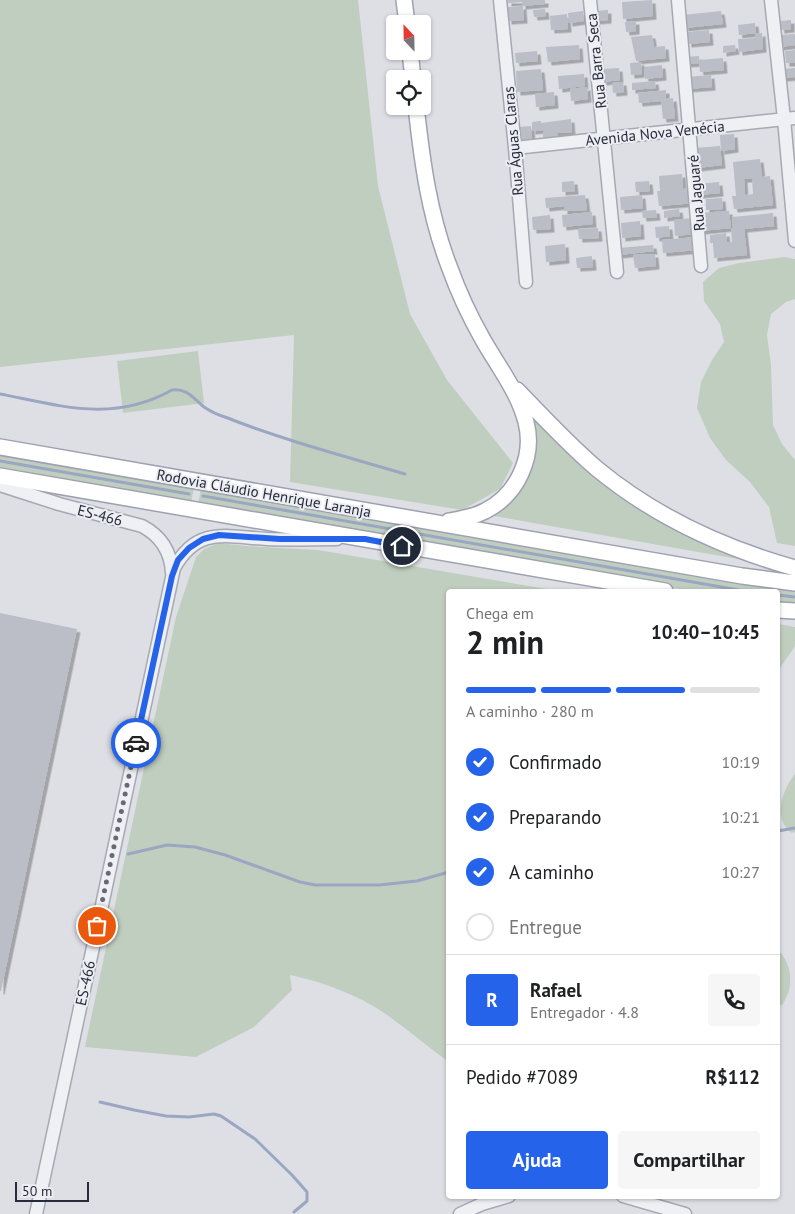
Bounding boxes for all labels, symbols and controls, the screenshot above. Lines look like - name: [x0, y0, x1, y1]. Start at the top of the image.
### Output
- street label: Rua Barra Seca: [582, 12, 610, 110]
- north arrow: [386, 15, 431, 60]
- map controls: [386, 15, 431, 115]
- button: locate: [386, 70, 431, 115]
- street label: Rua Águas Claras: [499, 86, 527, 196]
- street label: Avenida Nova Venécia: [584, 116, 726, 150]
- street label: Rua Jaguaré: [683, 154, 709, 232]
- street label: Rodovia Cláudio Henrique Laranja: [155, 465, 373, 521]
- street label: ES-466: [75, 500, 125, 530]
- pin: [381, 525, 423, 567]
- icon: home: [388, 532, 416, 560]
- text: Chega em: [466, 603, 534, 623]
- text: 10:40–10:45: [651, 620, 760, 644]
- text: 2 min: [466, 621, 544, 663]
- text: A caminho · 280 m: [466, 701, 594, 721]
- courier: [111, 718, 161, 768]
- icon: car: [122, 729, 150, 757]
- icon: check: [466, 748, 494, 776]
- text: Confirmado: [509, 750, 602, 774]
- text: 10:19: [722, 752, 760, 772]
- icon: check: [466, 803, 494, 831]
- text: Preparando: [509, 805, 601, 829]
- text: 10:21: [722, 807, 760, 827]
- icon: check: [466, 858, 494, 886]
- text: A caminho: [509, 860, 594, 884]
- text: 10:27: [722, 862, 760, 882]
- pin: [76, 905, 118, 947]
- icon: bag: [83, 912, 111, 940]
- text: Entregue: [509, 915, 582, 939]
- street label: ES-466: [71, 959, 99, 1007]
- button: phone: [708, 974, 760, 1026]
- text: Rafael: [530, 978, 582, 1002]
- text: R: [486, 988, 498, 1012]
- text: Entregador · 4.8: [530, 1002, 639, 1022]
- text: Pedido #7089: [466, 1065, 578, 1089]
- text: R$112: [705, 1065, 760, 1089]
- button: Ajuda: [466, 1131, 608, 1189]
- button: Compartilhar: [618, 1131, 760, 1189]
- scale bar: [15, 1179, 89, 1202]
- text: 50 m: [22, 1182, 52, 1200]

